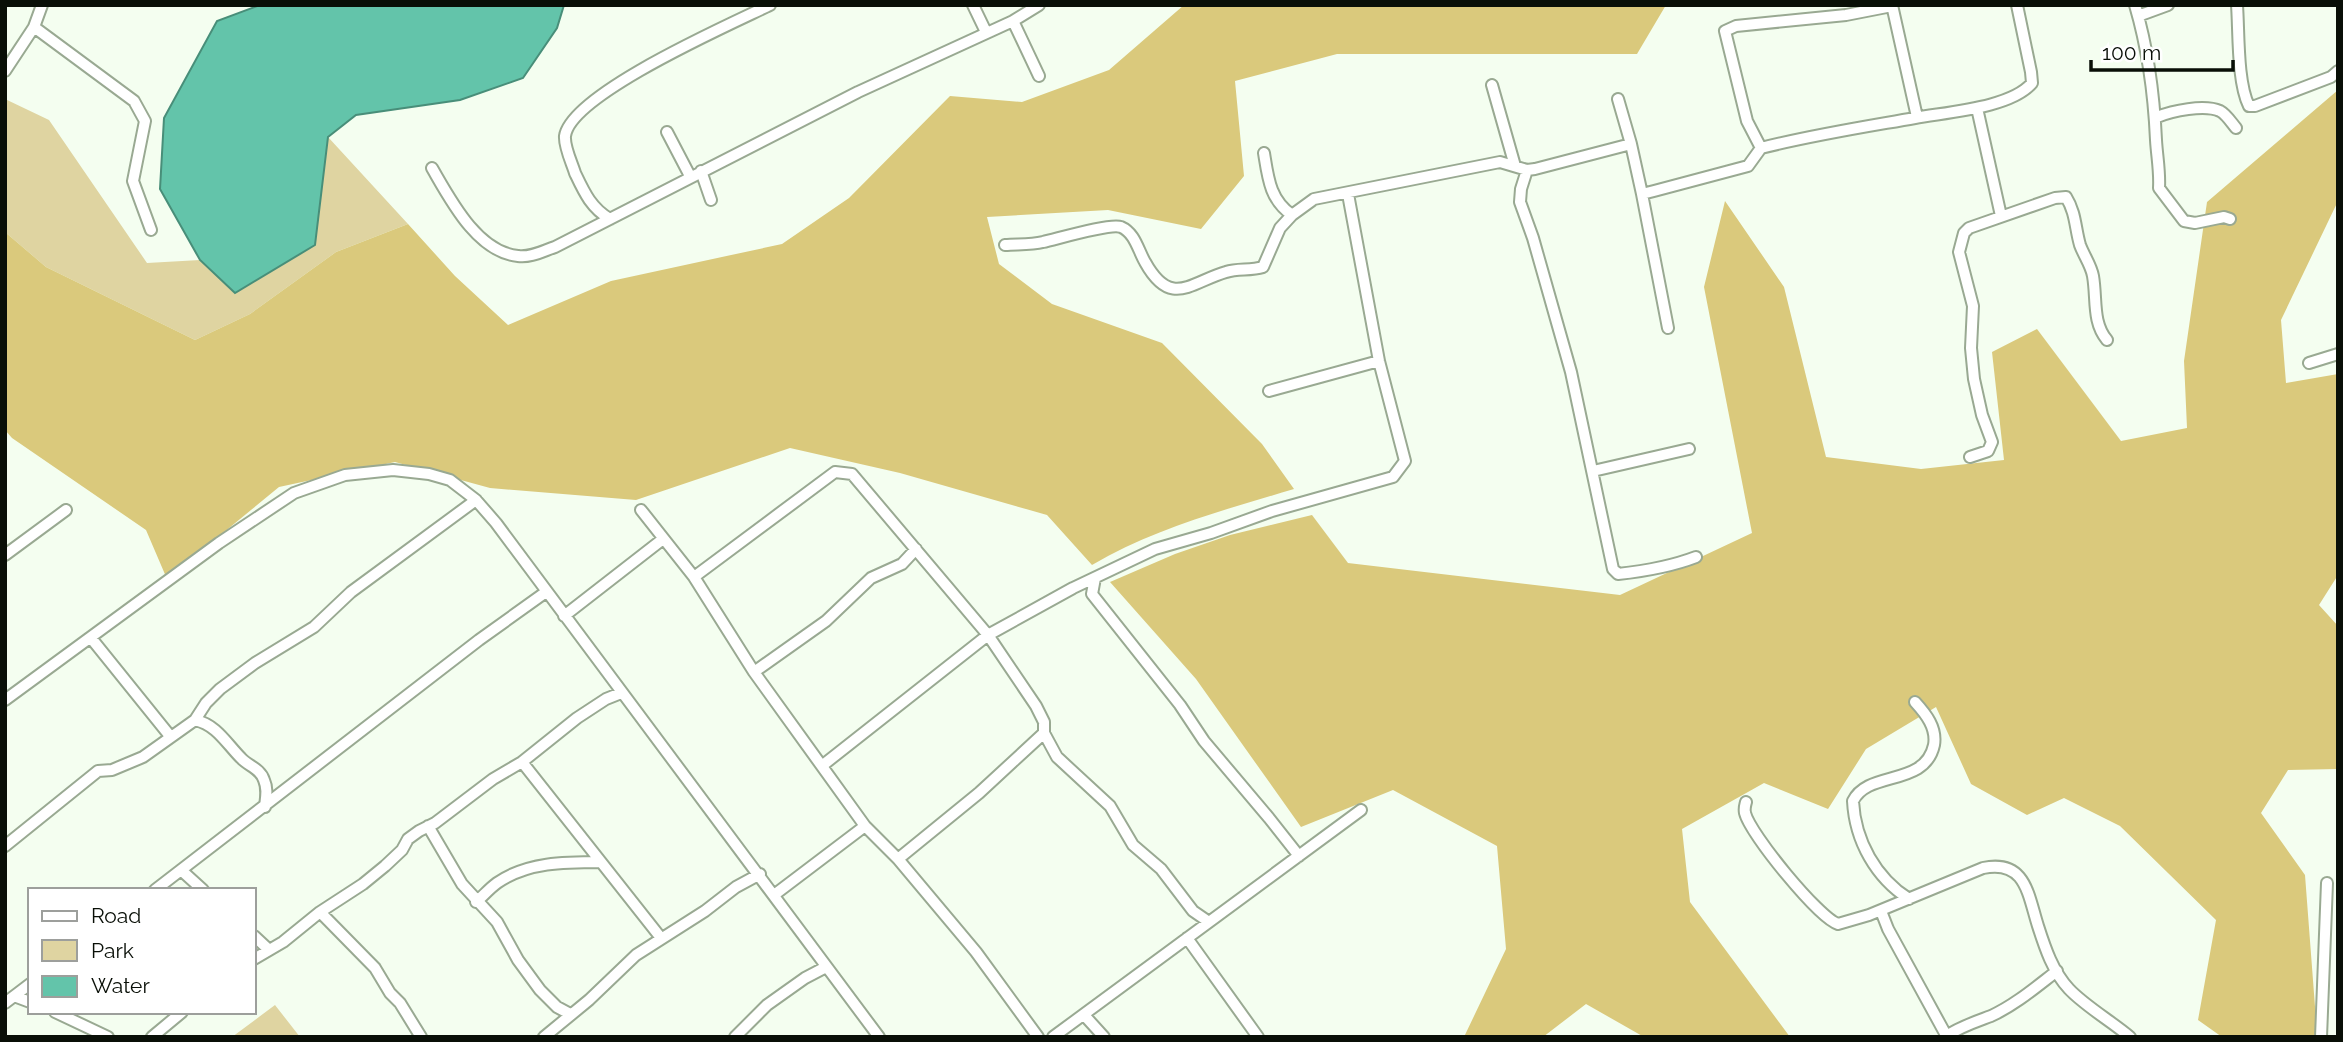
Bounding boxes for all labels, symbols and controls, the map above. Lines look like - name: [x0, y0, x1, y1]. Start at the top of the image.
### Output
- scale bar: [2091, 28, 2233, 72]
- text: 100 m: [2102, 40, 2161, 65]
- legend: [28, 888, 256, 1014]
- text: Road: [91, 903, 141, 928]
- text: Park: [91, 938, 134, 963]
- text: Water: [91, 973, 150, 998]

